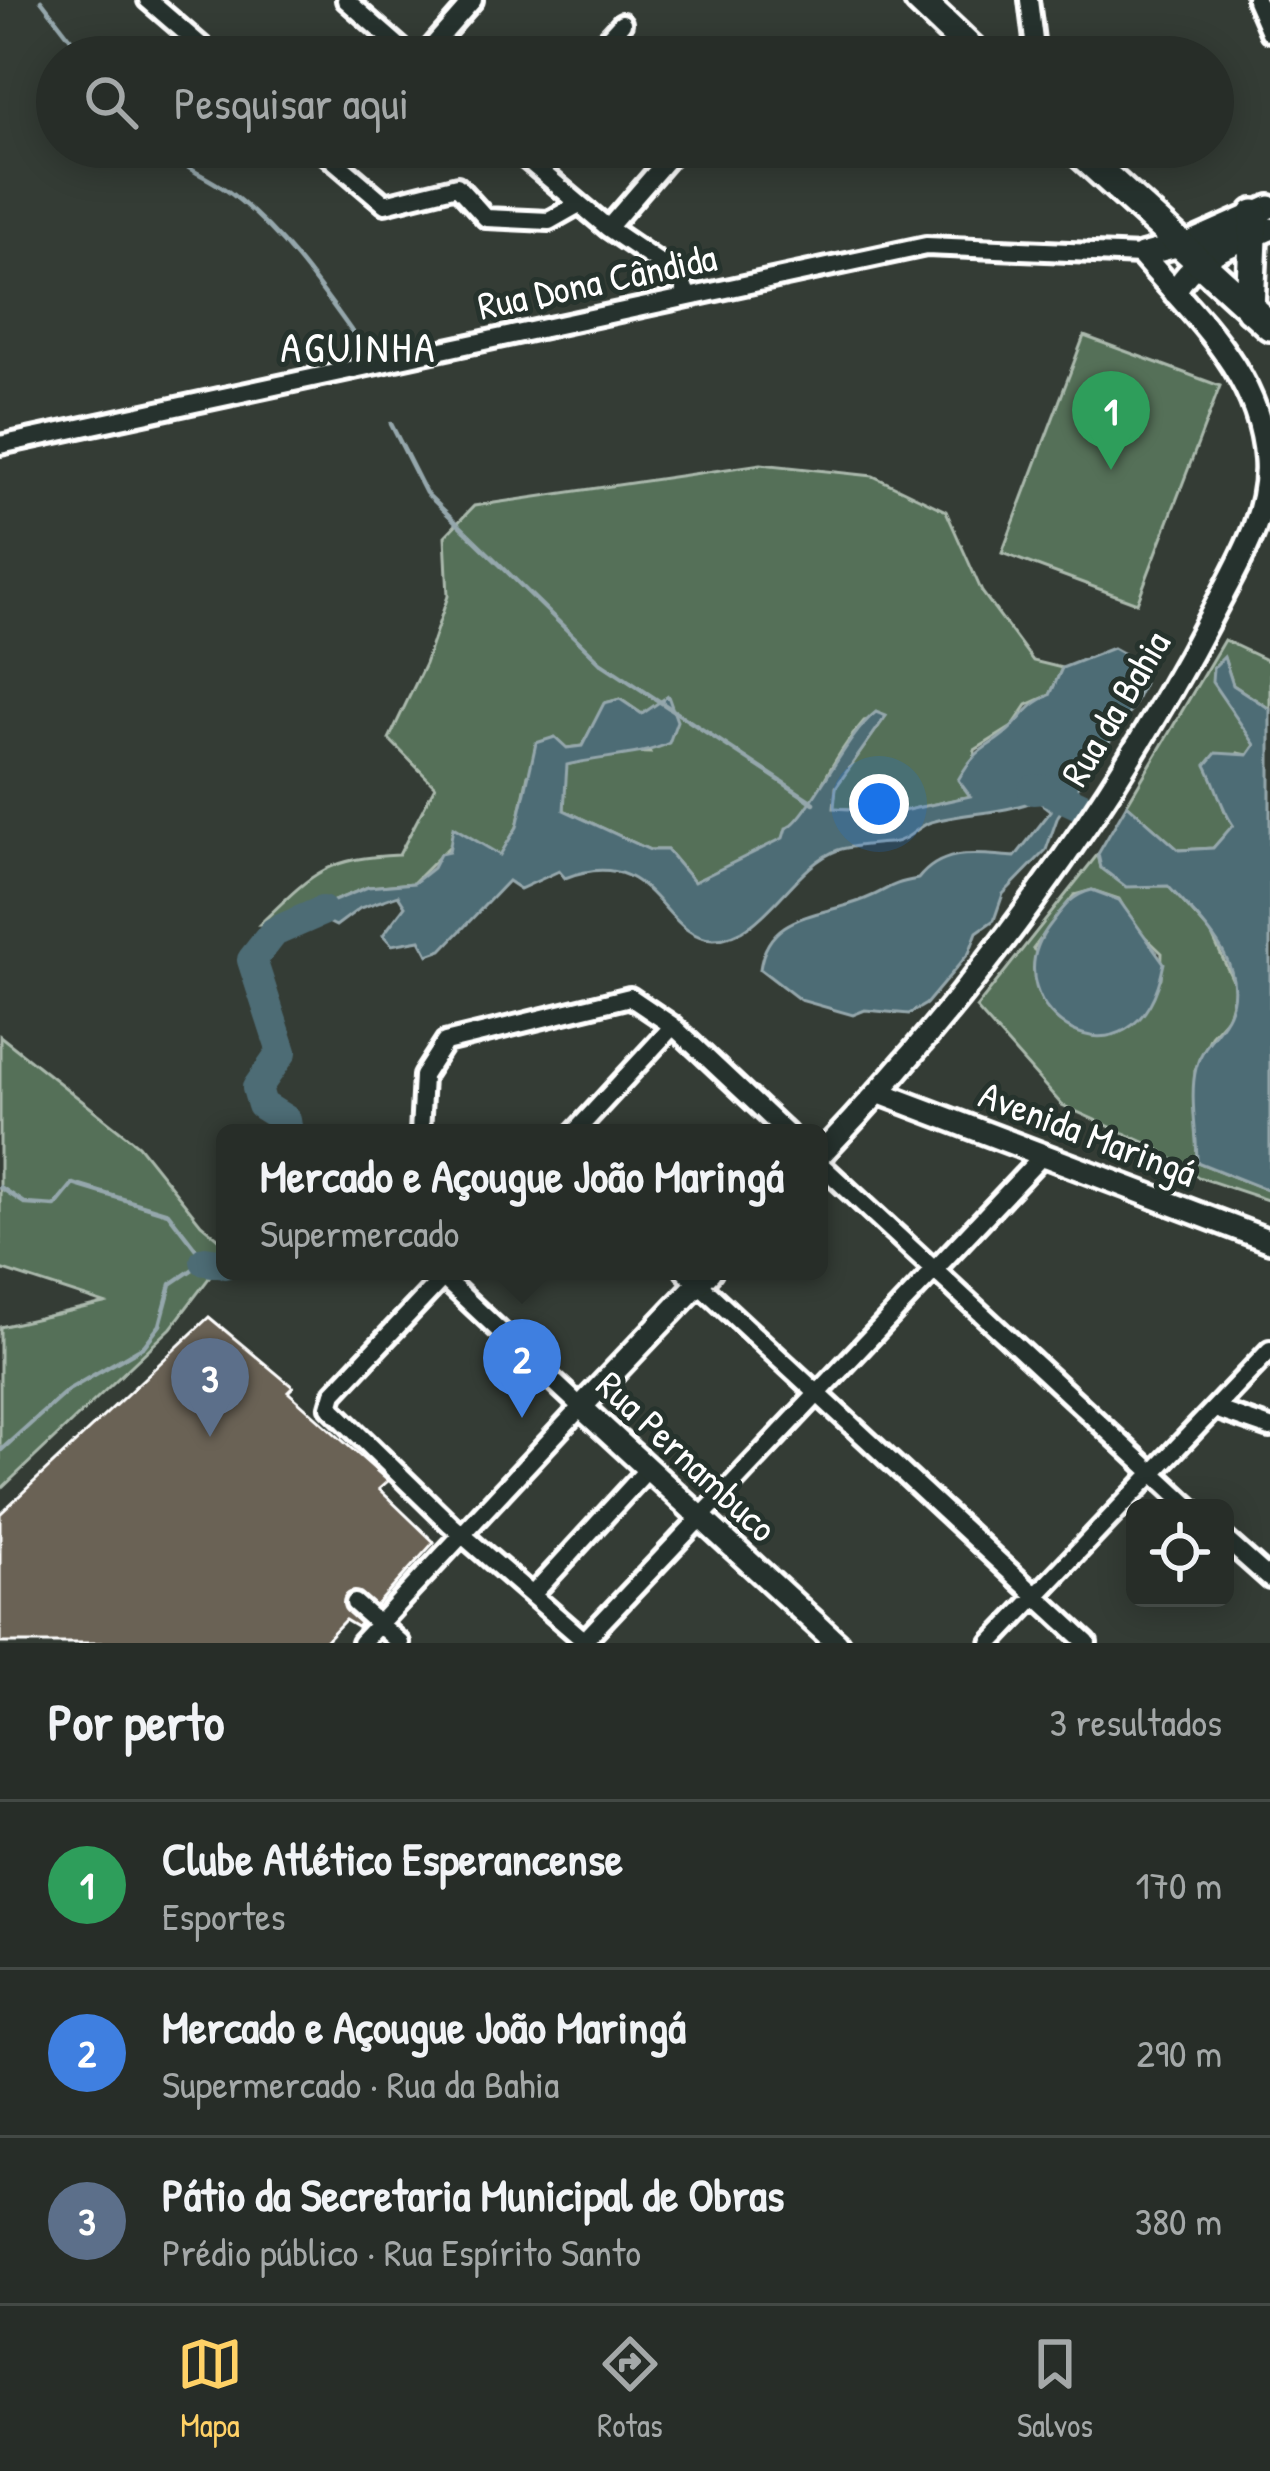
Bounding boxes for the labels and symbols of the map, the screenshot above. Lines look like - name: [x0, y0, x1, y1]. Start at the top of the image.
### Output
- street label: Rua Dona Cândida: [473, 229, 721, 332]
- district label: AGUINHA: [280, 318, 438, 375]
- pin: 1: [1072, 371, 1150, 470]
- street label: Rua da Bahia: [1047, 620, 1182, 795]
- your location: [849, 774, 909, 834]
- street label: Avenida Maringá: [972, 1067, 1204, 1198]
- pin: 2: [483, 1319, 561, 1418]
- pin: 3: [171, 1338, 249, 1437]
- street label: Rua Pernambuco: [586, 1358, 789, 1553]

